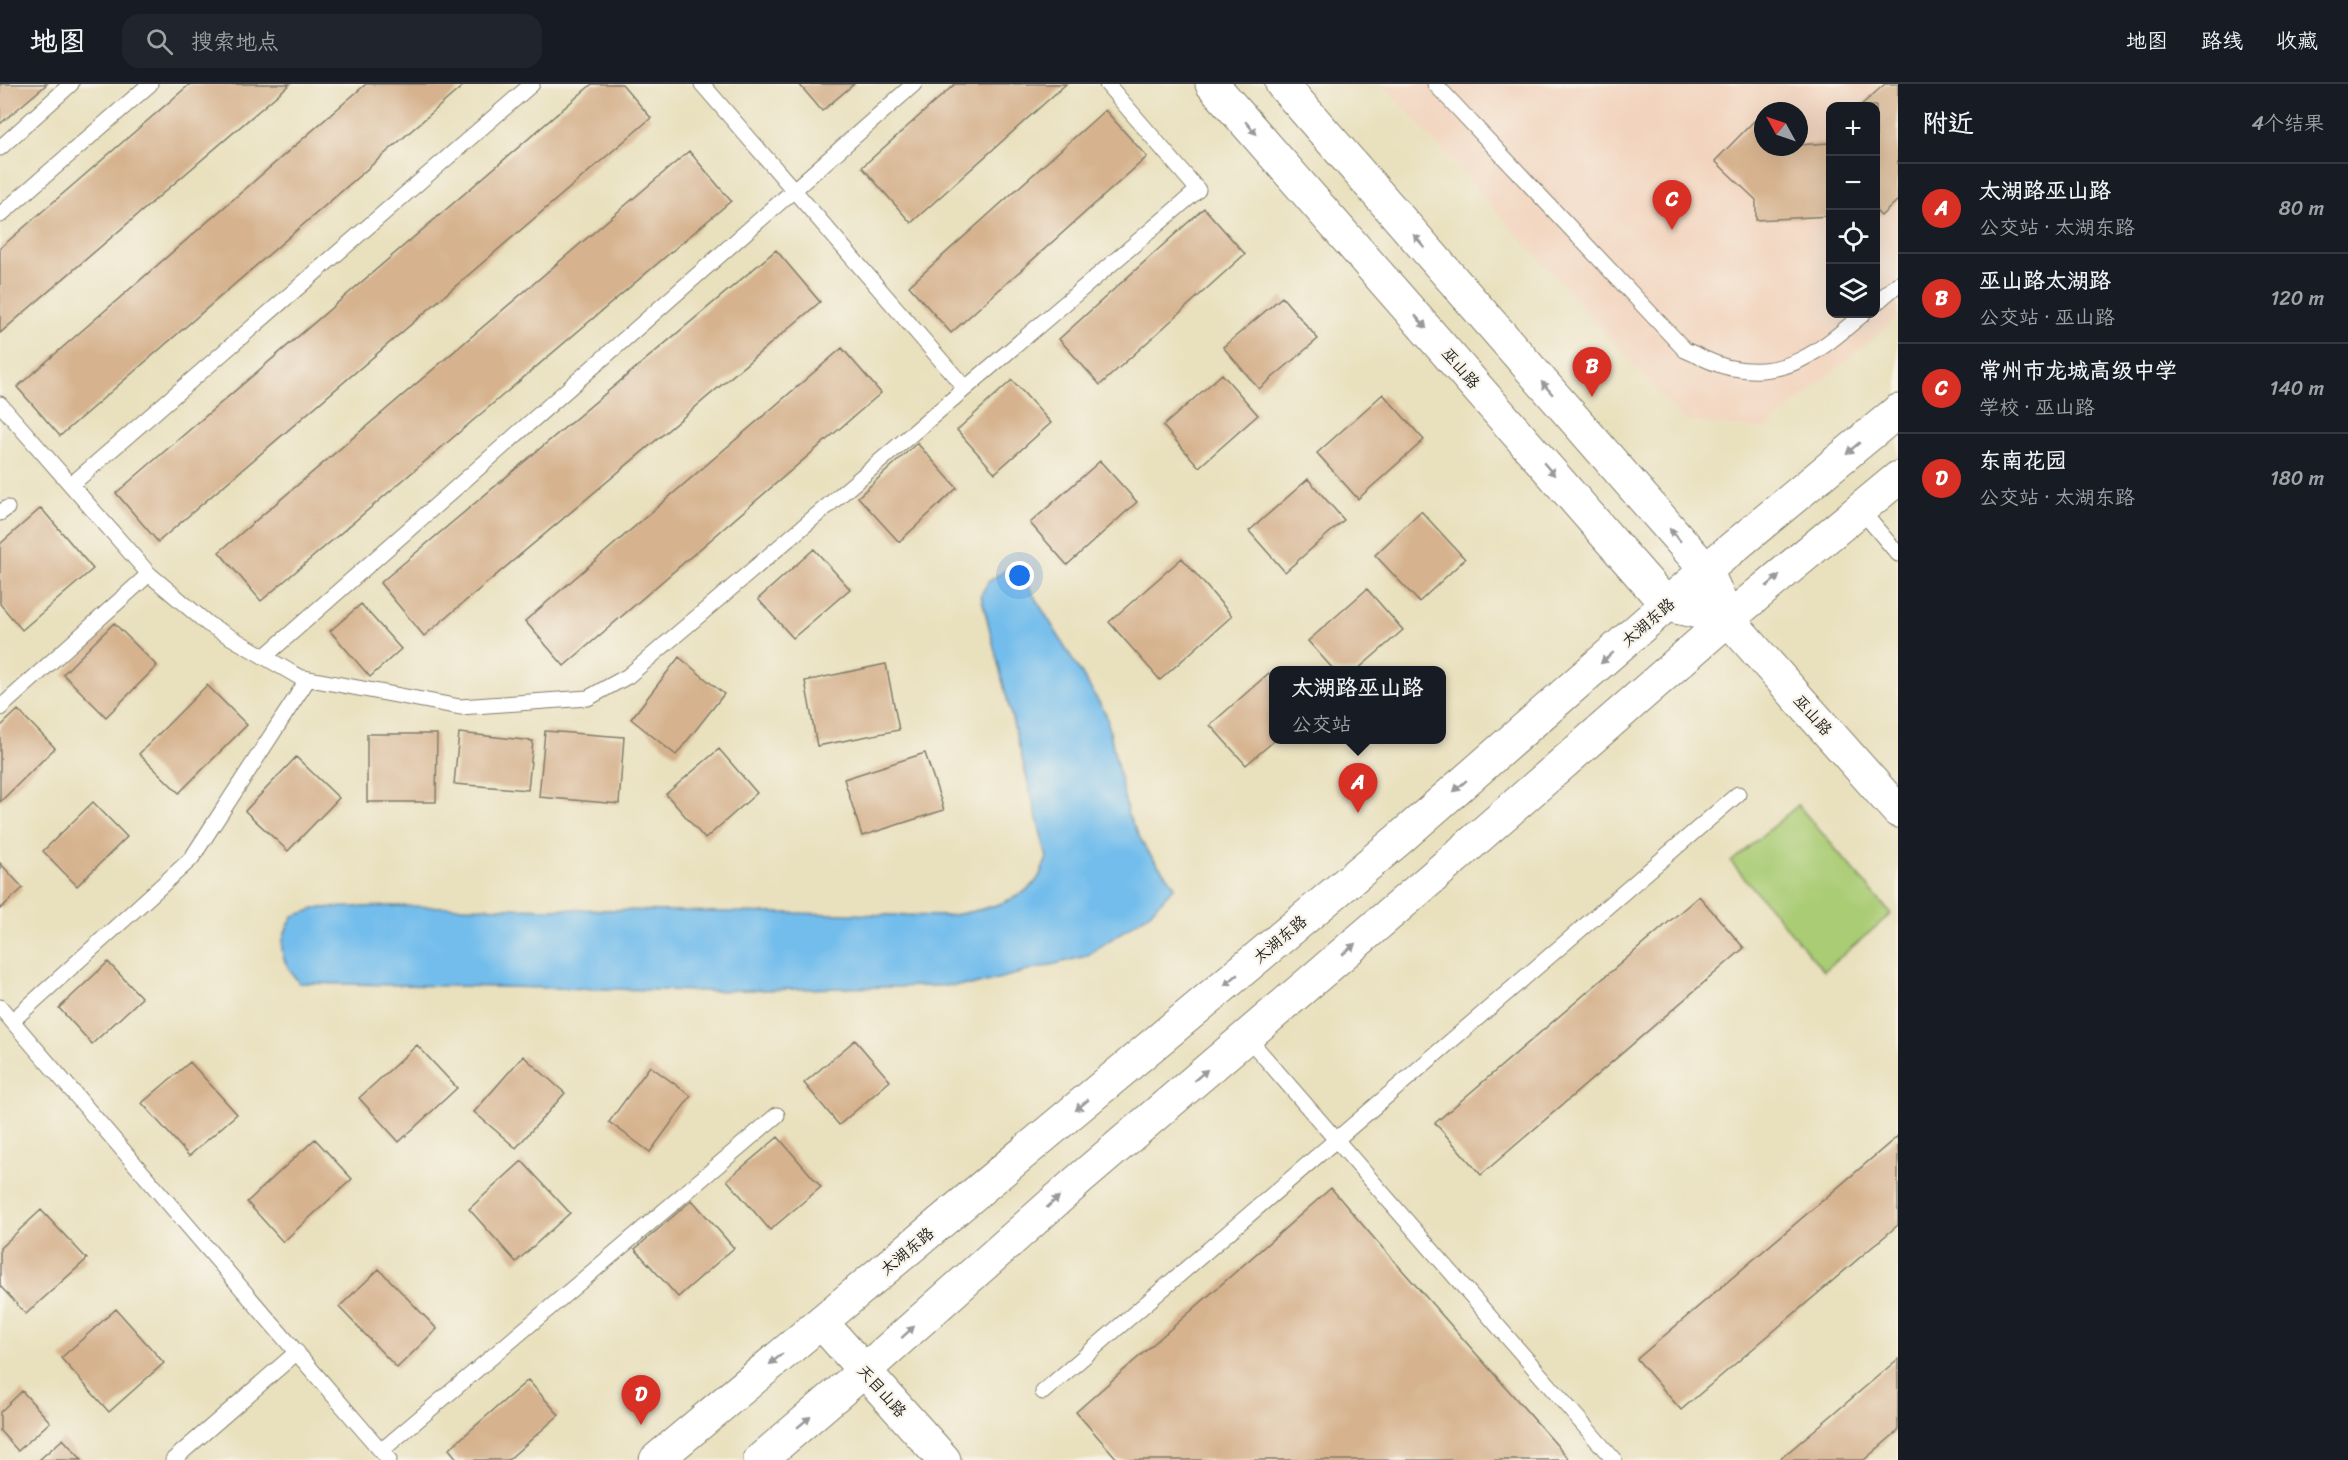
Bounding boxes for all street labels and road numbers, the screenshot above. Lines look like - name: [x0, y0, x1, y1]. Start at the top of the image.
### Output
- street label: 巫山路: [1434, 340, 1488, 396]
- street label: 太湖东路: [1614, 590, 1682, 654]
- street label: 巫山路: [1786, 687, 1840, 743]
- street label: 太湖东路: [1246, 907, 1314, 971]
- street label: 太湖东路: [873, 1219, 941, 1283]
- street label: 天目山路: [850, 1358, 914, 1424]

